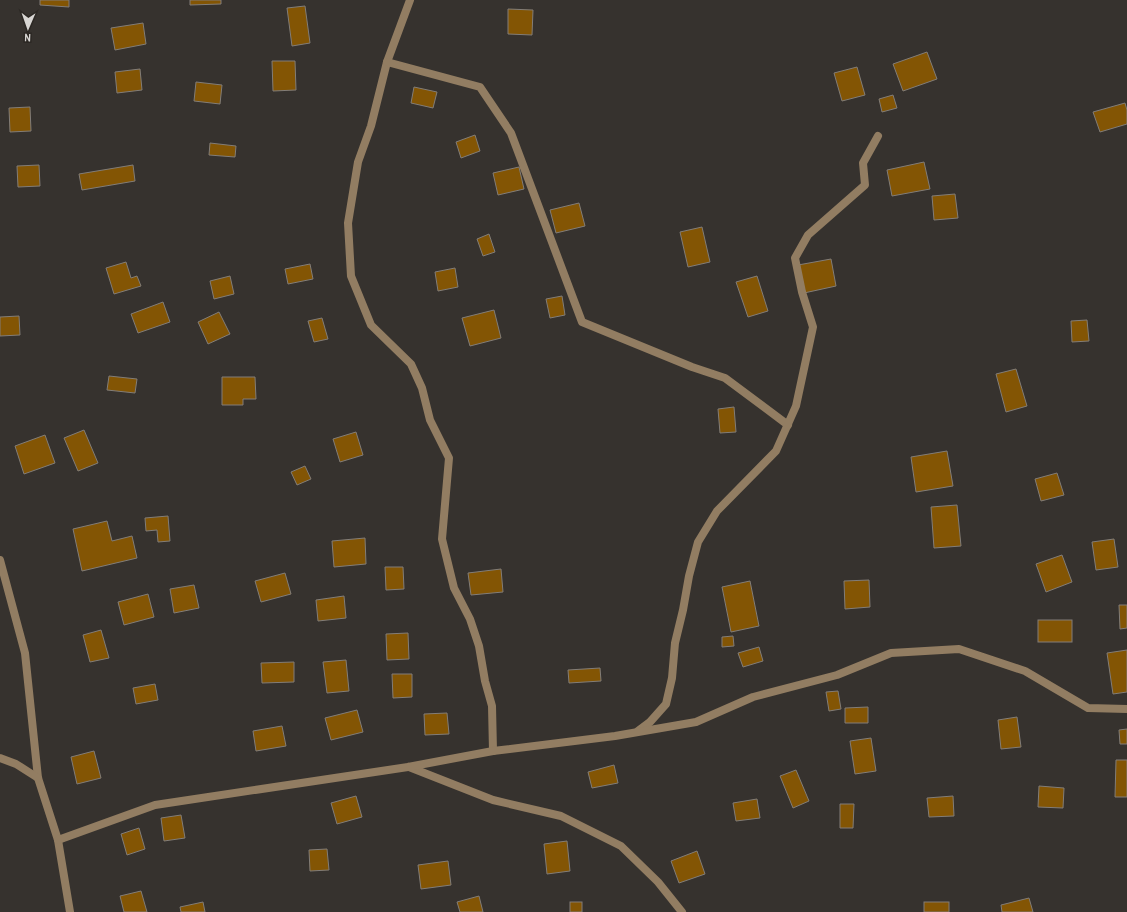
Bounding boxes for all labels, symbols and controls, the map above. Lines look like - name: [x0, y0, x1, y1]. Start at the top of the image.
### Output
- north arrow: [8, 8, 48, 48]
- text: N: [24, 31, 31, 45]

